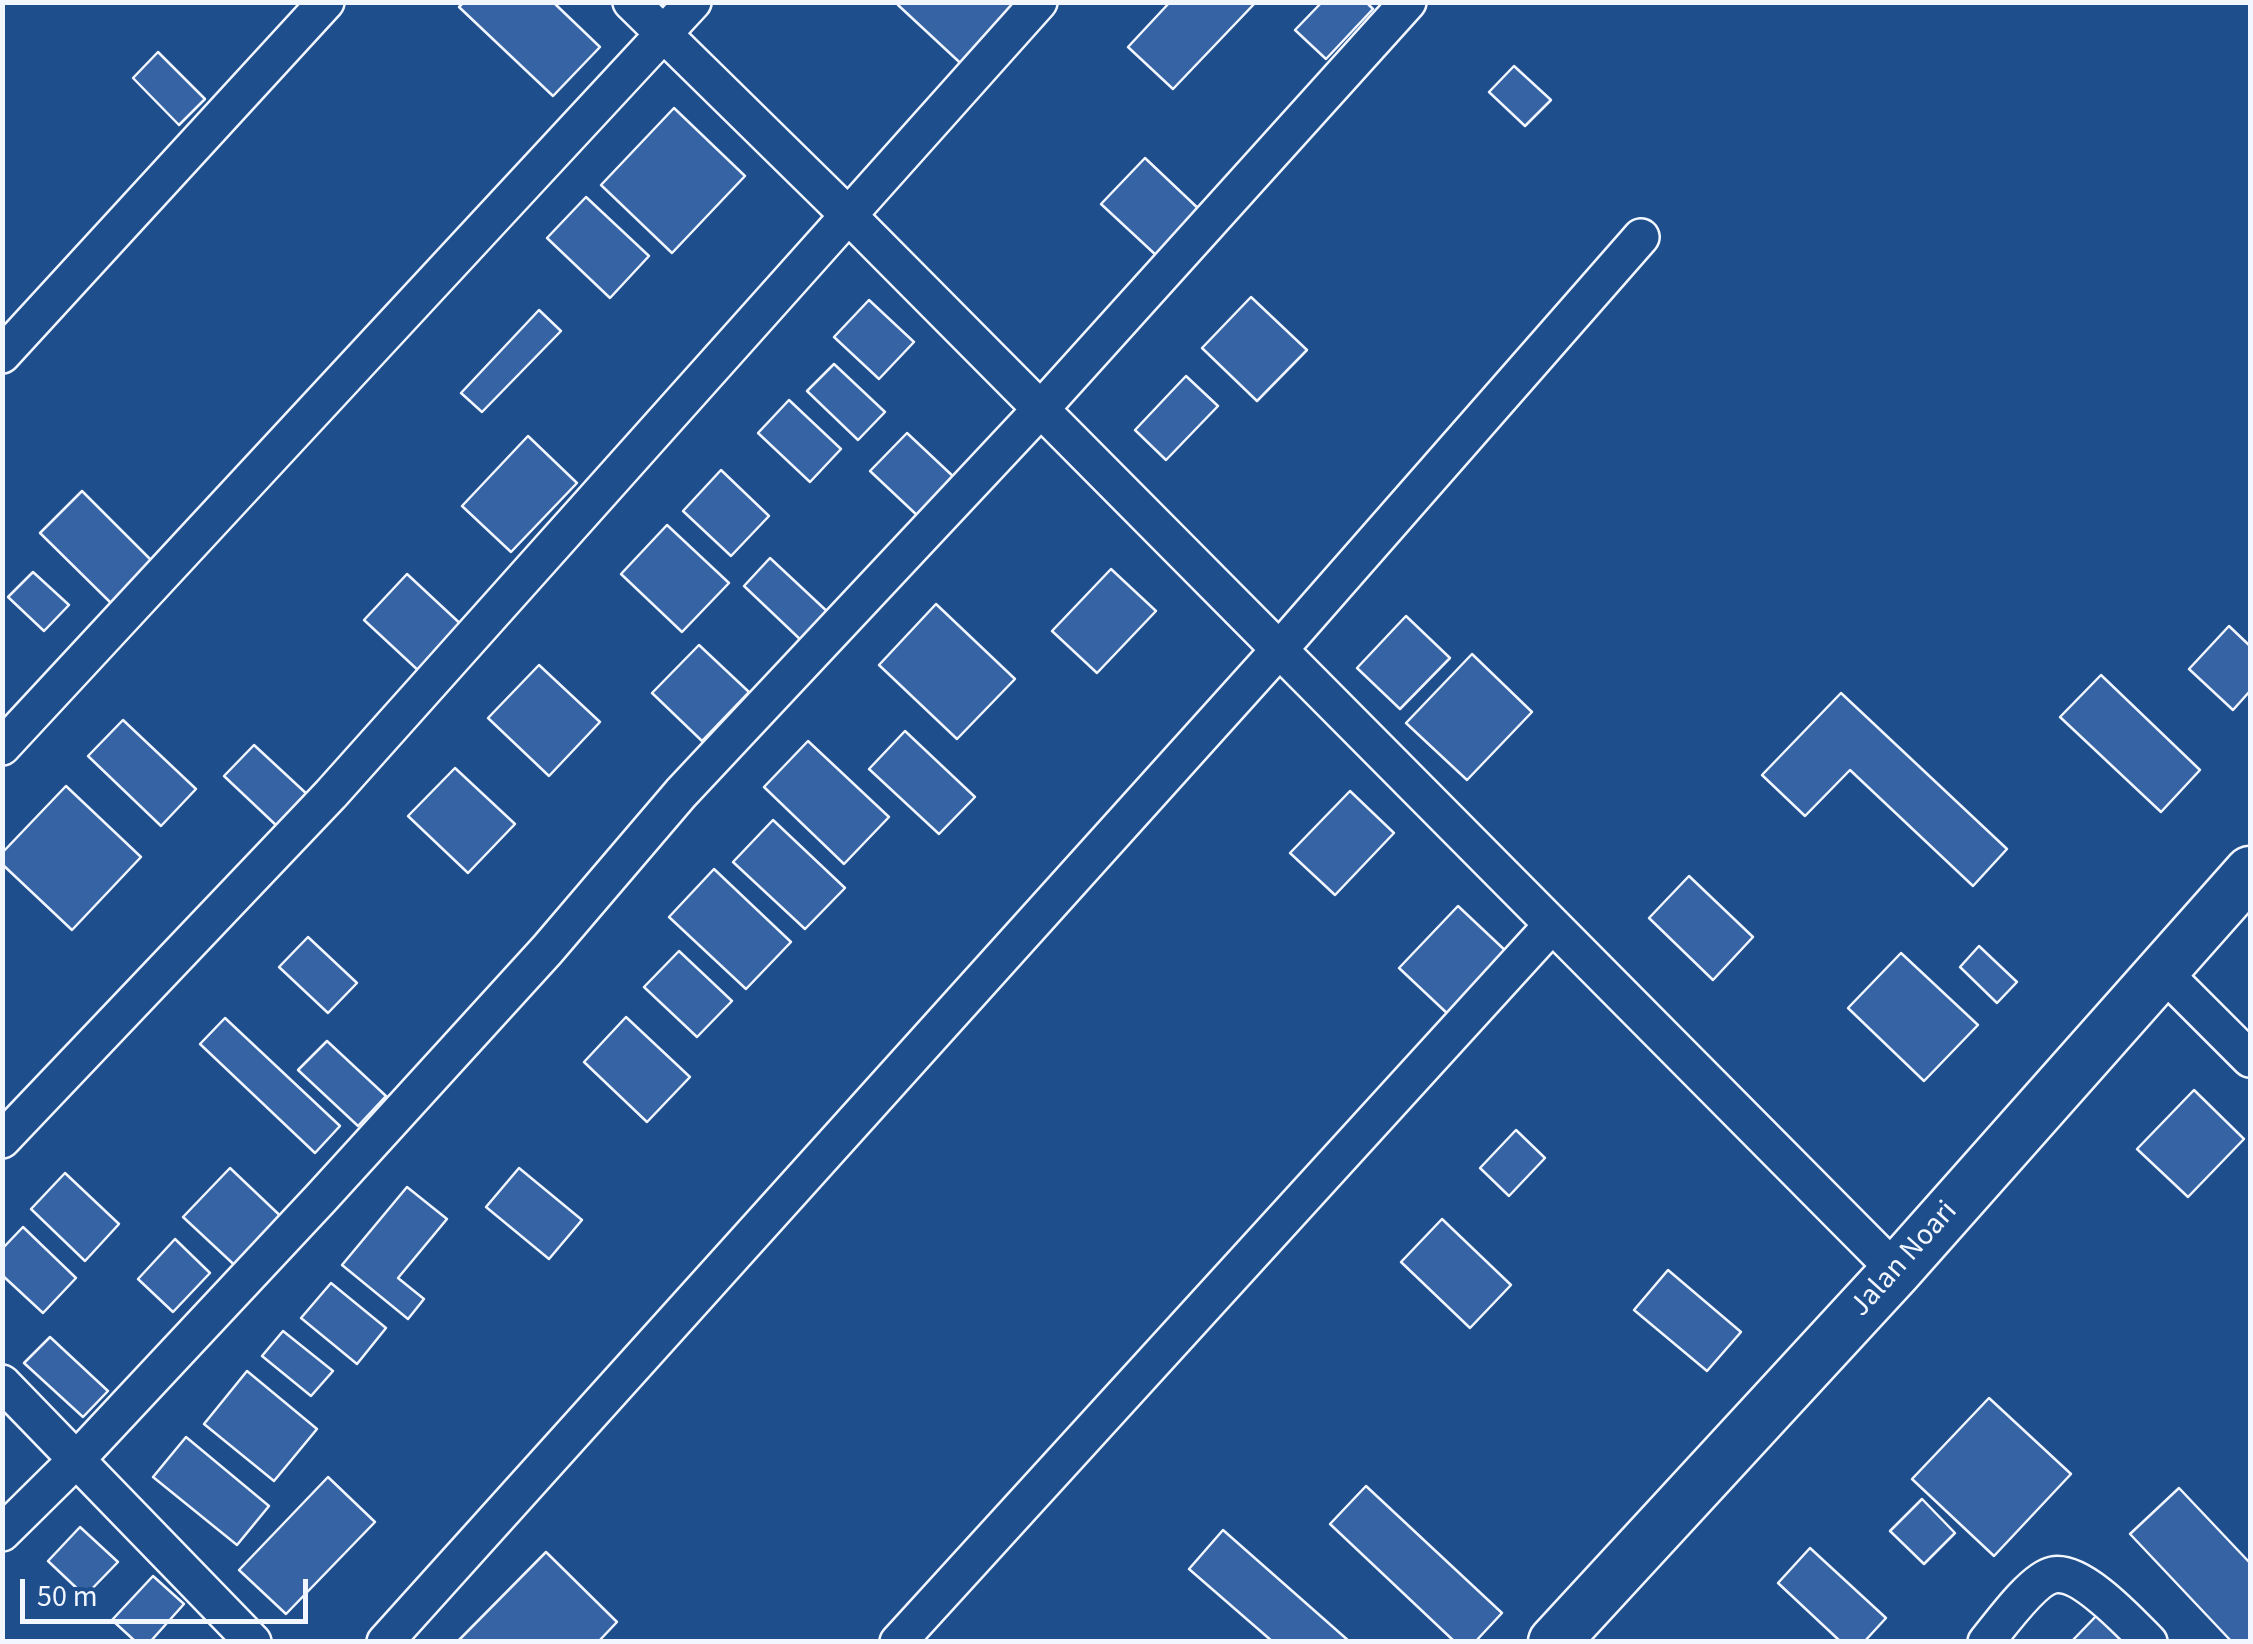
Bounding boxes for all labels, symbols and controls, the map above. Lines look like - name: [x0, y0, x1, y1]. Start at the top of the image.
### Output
- street label: Jalan Noari: [1844, 1195, 1966, 1325]
- scale bar: [25, 1559, 312, 1621]
- text: 50 m: [37, 1575, 98, 1618]

